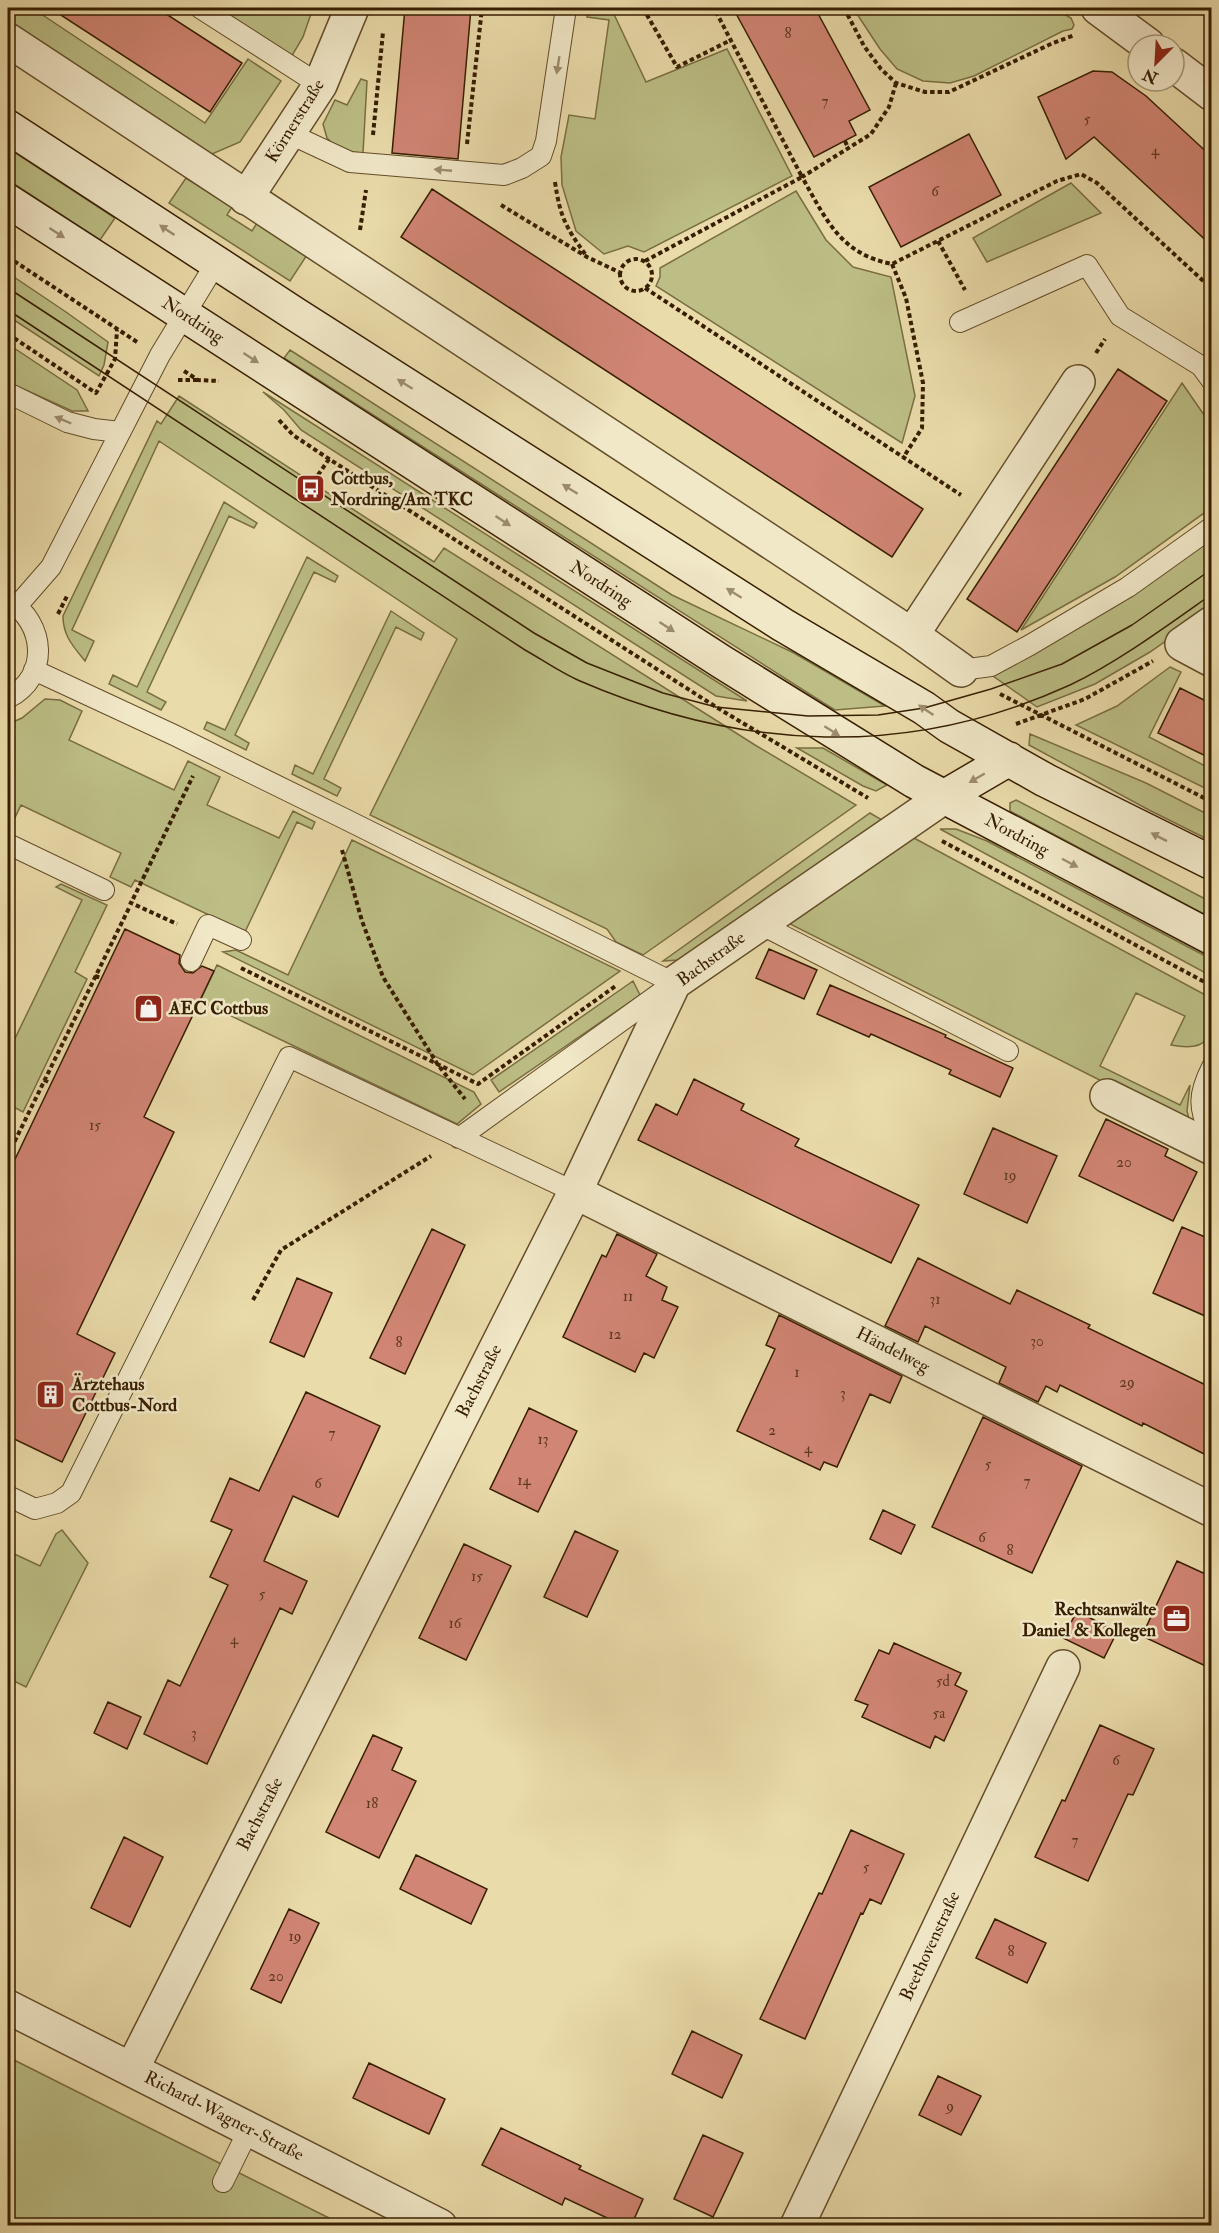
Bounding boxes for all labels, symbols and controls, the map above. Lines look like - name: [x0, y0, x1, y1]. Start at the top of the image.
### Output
- house number: 8: [784, 24, 792, 43]
- north arrow: [1126, 33, 1186, 93]
- one-way arrow: [553, 56, 562, 75]
- text: N: [1139, 63, 1162, 88]
- street label: Körnerstraße: [260, 74, 330, 167]
- house number: 7: [822, 92, 829, 111]
- house number: 5: [1084, 110, 1091, 129]
- house number: 4: [1151, 141, 1160, 160]
- one-way arrow: [434, 165, 453, 175]
- house number: 6: [931, 182, 940, 201]
- one-way arrow: [160, 224, 176, 236]
- one-way arrow: [48, 227, 64, 239]
- street label: Nordring: [158, 291, 229, 349]
- one-way arrow: [243, 352, 259, 363]
- one-way arrow: [397, 378, 413, 389]
- one-way arrow: [54, 415, 72, 425]
- place label: Cottbus, Nordring/Am TKC: [330, 467, 473, 511]
- bus stop icon: Cottbus, Nordring/Am TKC: [294, 472, 326, 504]
- one-way arrow: [561, 483, 578, 494]
- one-way arrow: [495, 515, 511, 526]
- street label: Nordring: [566, 555, 637, 613]
- one-way arrow: [726, 588, 742, 599]
- one-way arrow: [659, 621, 675, 632]
- one-way arrow: [918, 705, 934, 716]
- one-way arrow: [824, 725, 840, 736]
- one-way arrow: [968, 773, 985, 783]
- street label: Nordring: [981, 809, 1054, 862]
- one-way arrow: [1151, 832, 1168, 842]
- one-way arrow: [1062, 858, 1079, 868]
- street label: Bachstraße: [672, 926, 750, 992]
- shop icon: AEC Cottbus: [132, 992, 164, 1024]
- place label: AEC Cottbus: [168, 997, 268, 1020]
- house number: 15: [89, 1116, 101, 1135]
- house number: 20: [1116, 1153, 1132, 1172]
- house number: 19: [1004, 1166, 1016, 1185]
- house number: 11: [623, 1287, 633, 1306]
- house number: 31: [929, 1290, 941, 1309]
- street label: Händelweg: [852, 1322, 935, 1379]
- house number: 12: [609, 1325, 622, 1344]
- house number: 30: [1030, 1332, 1044, 1351]
- house number: 8: [395, 1333, 403, 1352]
- street label: Bachstraße: [451, 1340, 507, 1422]
- house number: 1: [794, 1363, 800, 1382]
- place label: Ärztehaus Cottbus-Nord: [71, 1373, 177, 1417]
- house number: 29: [1119, 1373, 1135, 1392]
- building icon: Ärztehaus Cottbus-Nord: [35, 1378, 67, 1410]
- house number: 3: [840, 1384, 846, 1403]
- house number: 2: [768, 1421, 776, 1440]
- house number: 7: [329, 1424, 336, 1443]
- house number: 13: [537, 1430, 549, 1449]
- house number: 4: [804, 1439, 813, 1458]
- house number: 5: [985, 1455, 992, 1474]
- house number: 14: [517, 1471, 532, 1490]
- house number: 7: [1024, 1472, 1031, 1491]
- house number: 6: [314, 1474, 323, 1493]
- house number: 6: [978, 1528, 987, 1547]
- house number: 8: [1006, 1541, 1014, 1560]
- house number: 15: [471, 1567, 483, 1586]
- house number: 5: [259, 1585, 266, 1604]
- place label: Rechtsanwälte Daniel & Kollegen: [1022, 1598, 1157, 1642]
- office icon: Rechtsanwälte Daniel & Kollegen: [1161, 1603, 1193, 1635]
- house number: 16: [449, 1614, 463, 1633]
- house number: 4: [230, 1630, 239, 1649]
- house number: 5d: [936, 1672, 951, 1691]
- house number: 5a: [933, 1704, 946, 1723]
- house number: 3: [191, 1724, 197, 1743]
- house number: 6: [1112, 1751, 1121, 1770]
- street label: Bachstraße: [232, 1773, 288, 1855]
- house number: 18: [366, 1794, 378, 1813]
- house number: 7: [1072, 1831, 1079, 1850]
- house number: 5: [863, 1858, 870, 1877]
- street label: Beethovenstraße: [895, 1887, 966, 2005]
- house number: 19: [289, 1927, 301, 1946]
- house number: 8: [1007, 1942, 1015, 1961]
- house number: 20: [268, 1967, 284, 1986]
- street label: Richard-Wagner-Straße: [140, 2066, 308, 2166]
- house number: 9: [945, 2097, 954, 2116]

